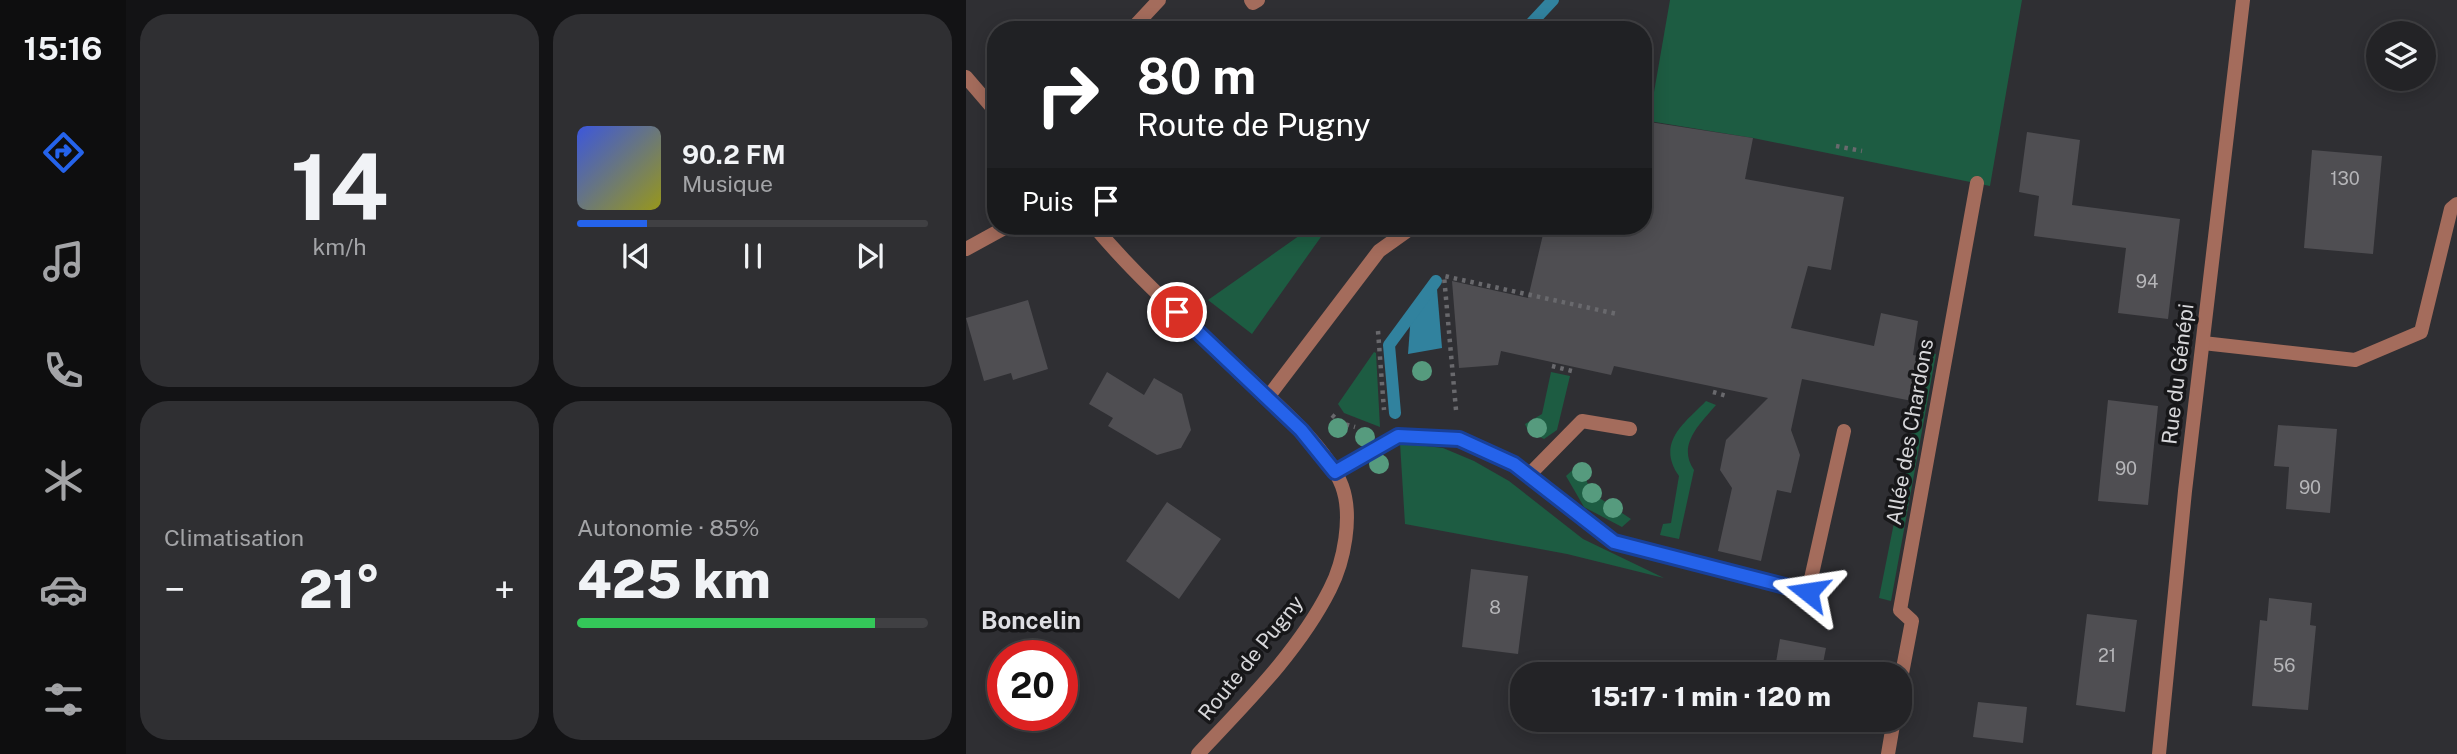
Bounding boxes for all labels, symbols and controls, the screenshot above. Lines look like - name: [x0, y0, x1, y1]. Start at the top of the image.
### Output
- map controls: [2366, 21, 2436, 91]
- button: layers: [2366, 21, 2436, 91]
- text: 15:16: [24, 30, 102, 67]
- text: 80 m: [1137, 47, 1256, 105]
- icon: right: [1022, 49, 1113, 140]
- text: Route de Pugny: [1137, 106, 1371, 143]
- icon: directions: [39, 128, 88, 177]
- text: 14: [290, 134, 389, 240]
- text: 90.2 FM: [682, 139, 786, 170]
- house number: 130: [2330, 168, 2360, 189]
- text: Musique: [682, 170, 773, 197]
- icon: arrive: [1087, 182, 1125, 220]
- text: Puis: [1022, 186, 1073, 217]
- text: km/h: [312, 233, 367, 260]
- icon: music: [39, 237, 88, 286]
- icon: previous: [617, 237, 655, 275]
- icon: pause: [734, 237, 772, 275]
- icon: next: [851, 237, 889, 275]
- house number: 94: [2136, 271, 2158, 292]
- pin: [1147, 282, 1207, 342]
- icon: arrive: [1158, 293, 1196, 331]
- street label: Rue du Génépi: [2156, 302, 2199, 446]
- street label: Allée des Chardons: [1881, 337, 1938, 527]
- icon: phone: [39, 346, 88, 395]
- icon: climate: [39, 456, 88, 505]
- house number: 90: [2115, 458, 2137, 479]
- house number: 90: [2299, 477, 2321, 498]
- text: Autonomie · 85%: [577, 514, 760, 541]
- text: Climatisation: [164, 524, 304, 551]
- text: 425 km: [577, 549, 771, 610]
- position arrow: [1771, 555, 1845, 629]
- text: 21°: [299, 559, 380, 620]
- icon: car: [39, 565, 88, 614]
- text: −: [164, 567, 185, 612]
- text: +: [494, 567, 515, 612]
- street label: Route de Pugny: [1193, 590, 1309, 725]
- house number: 8: [1489, 597, 1501, 618]
- district label: Boncelin: [981, 606, 1081, 634]
- speed limit sign: 20: [987, 640, 1078, 731]
- house number: 21: [2098, 645, 2116, 666]
- house number: 56: [2273, 655, 2295, 676]
- icon: filters: [39, 675, 88, 724]
- text: 15:17 · 1 min · 120 m: [1591, 681, 1831, 712]

